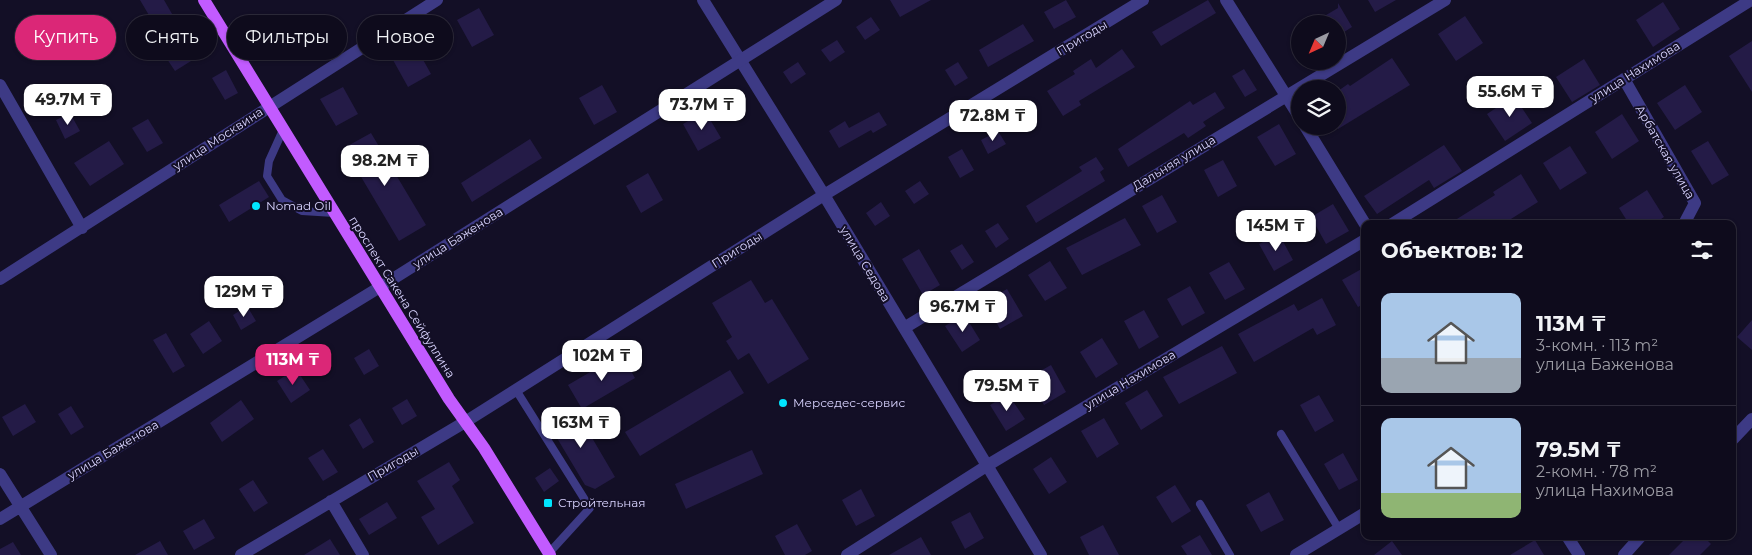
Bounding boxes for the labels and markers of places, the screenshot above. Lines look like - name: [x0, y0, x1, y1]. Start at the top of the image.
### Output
- pin: 55.6M ₸: [1464, 76, 1556, 118]
- pin: 49.7M ₸: [22, 84, 114, 126]
- pin: 73.7M ₸: [656, 88, 748, 131]
- pin: 72.8M ₸: [947, 100, 1039, 142]
- pin: 98.2M ₸: [339, 144, 431, 187]
- place label: Nomad Oil: [266, 198, 331, 213]
- marker: Nomad Oil: [250, 200, 262, 212]
- pin: 145M ₸: [1235, 210, 1317, 252]
- pin: 129M ₸: [203, 276, 285, 318]
- pin: 96.7M ₸: [917, 290, 1009, 333]
- pin: 102M ₸: [561, 340, 643, 382]
- pin: 113M ₸: [252, 344, 334, 386]
- pin: 79.5M ₸: [961, 370, 1053, 412]
- place label: Мерседес-сервис: [793, 395, 906, 410]
- marker: Мерседес-сервис: [777, 397, 789, 409]
- pin: 163M ₸: [540, 406, 622, 449]
- place label: Стройтельная: [558, 495, 646, 510]
- marker: Стройтельная: [542, 497, 554, 509]

